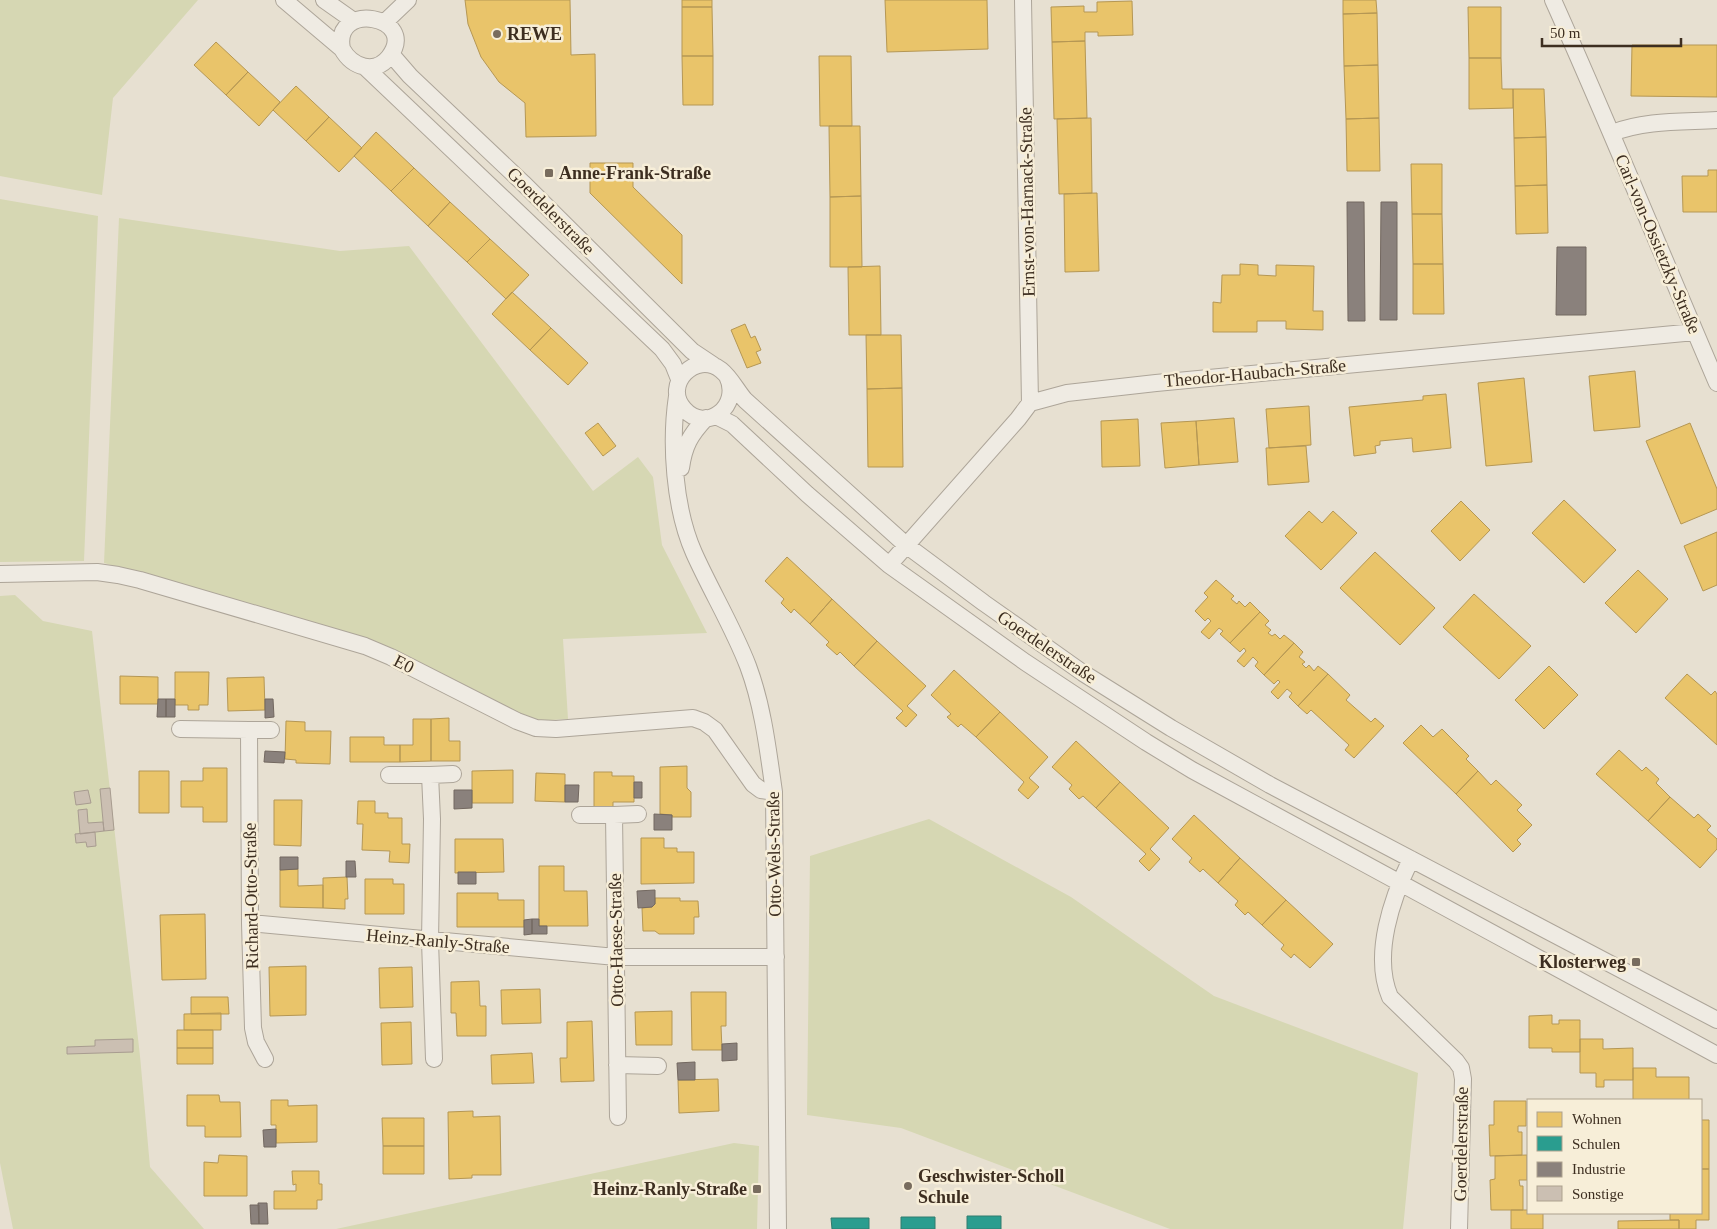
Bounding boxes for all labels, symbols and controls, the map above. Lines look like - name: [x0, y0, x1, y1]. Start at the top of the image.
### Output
- scale bar: [1542, 15, 1681, 47]
- place label: REWE: [507, 24, 562, 44]
- text: 50 m: [1550, 25, 1581, 41]
- marker: REWE: [491, 28, 503, 40]
- street label: Ernst-von-Harnack-Straße: [1015, 107, 1039, 297]
- street label: Carl-von-Ossietzky-Straße: [1611, 151, 1705, 337]
- street label: Goerdelerstraße: [503, 163, 599, 259]
- place label: Anne-Frank-Straße: [559, 163, 711, 183]
- marker: Anne-Frank-Straße: [543, 167, 555, 179]
- street label: Theodor-Haubach-Straße: [1163, 355, 1347, 391]
- street label: Goerdelerstraße: [994, 607, 1100, 687]
- street label: E0: [391, 651, 417, 677]
- street label: Otto-Wels-Straße: [763, 791, 785, 917]
- street label: Richard-Otto-Straße: [240, 822, 262, 970]
- street label: Otto-Haese-Straße: [605, 873, 627, 1007]
- street label: Heinz-Ranly-Straße: [365, 925, 511, 957]
- place label: Klosterweg: [1539, 952, 1626, 972]
- marker: Klosterweg: [1630, 956, 1642, 968]
- street label: Goerdelerstraße: [1450, 1086, 1472, 1202]
- legend: [1527, 1099, 1702, 1214]
- text: Wohnen: [1572, 1111, 1622, 1127]
- text: Schulen: [1572, 1136, 1621, 1152]
- text: Industrie: [1572, 1161, 1626, 1177]
- place label: Geschwister-Scholl Schule: [918, 1166, 1064, 1207]
- place label: Heinz-Ranly-Straße: [593, 1179, 747, 1199]
- marker: Geschwister-Scholl Schule: [902, 1180, 914, 1192]
- marker: Heinz-Ranly-Straße: [751, 1183, 763, 1195]
- text: Sonstige: [1572, 1186, 1624, 1202]

